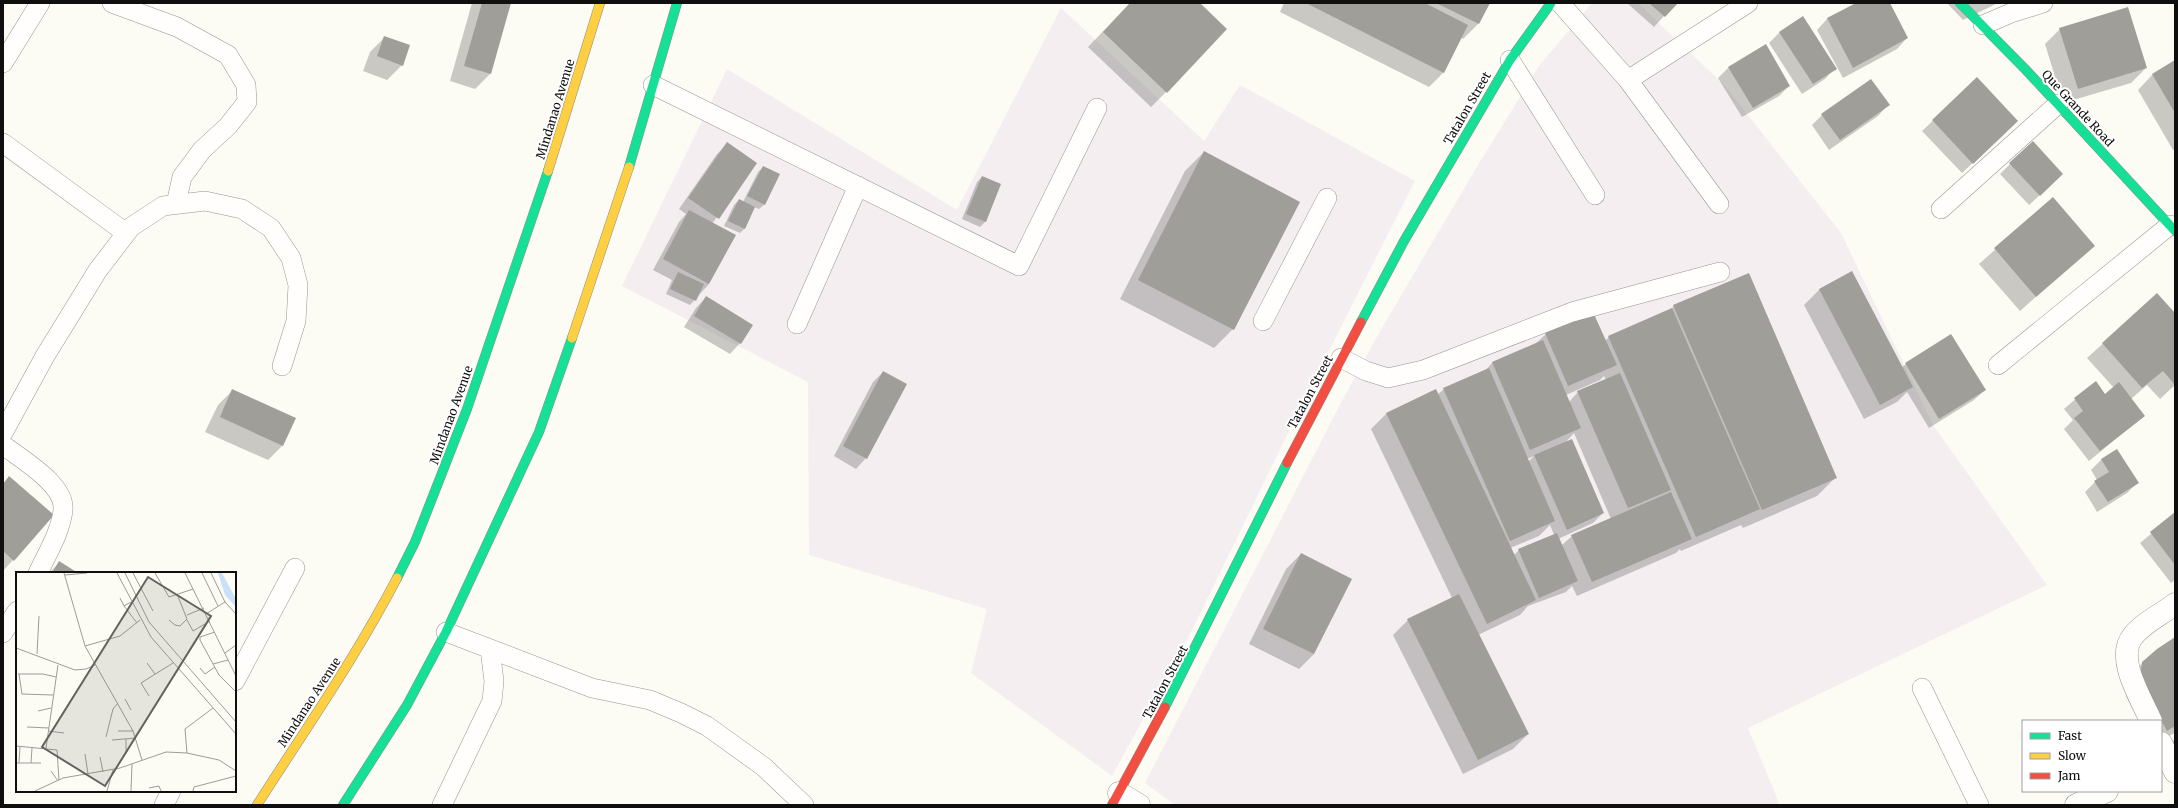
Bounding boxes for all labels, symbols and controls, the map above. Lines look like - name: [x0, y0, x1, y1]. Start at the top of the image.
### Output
- street label: Mindanao Avenue: [533, 57, 577, 161]
- street label: Que Grande Road: [2039, 67, 2117, 149]
- street label: Tatalon Street: [1440, 69, 1494, 147]
- street label: Tatalon Street: [1284, 352, 1336, 432]
- street label: Mindanao Avenue: [426, 364, 476, 466]
- inset map: [16, 572, 236, 792]
- street label: Tatalon Street: [1139, 642, 1191, 722]
- street label: Mindanao Avenue: [274, 654, 344, 750]
- legend: [2022, 720, 2162, 792]
- text: Fast: [2058, 728, 2082, 743]
- text: Slow: [2058, 748, 2087, 763]
- text: Jam: [2057, 768, 2081, 783]

